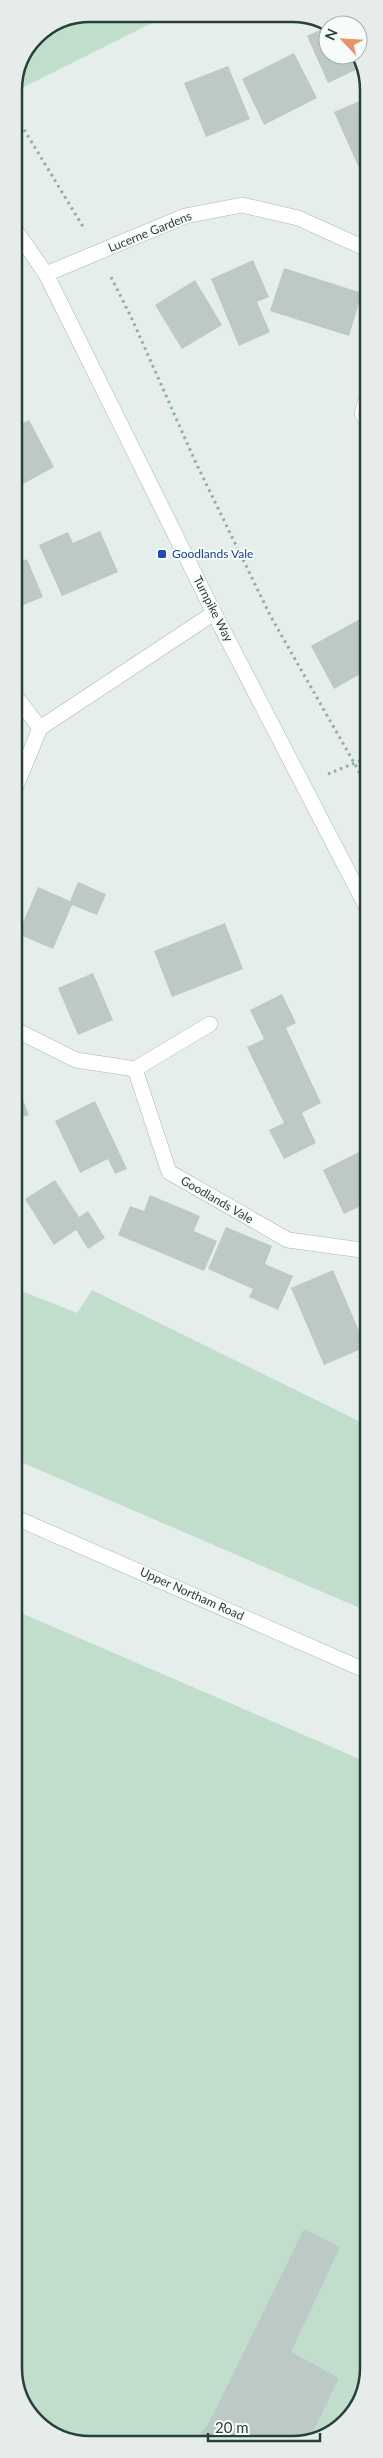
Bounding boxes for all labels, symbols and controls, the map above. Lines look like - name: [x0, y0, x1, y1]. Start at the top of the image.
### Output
- north arrow: [318, 15, 368, 65]
- text: N: [321, 26, 341, 43]
- street label: Lucerne Gardens: [106, 208, 194, 255]
- place label: Goodlands Vale: [172, 546, 253, 561]
- marker: Goodlands Vale: [156, 548, 168, 560]
- street label: Turnpike Way: [190, 573, 237, 645]
- street label: Goodlands Vale: [178, 1173, 256, 1226]
- street label: Upper Northam Road: [138, 1564, 247, 1623]
- scale bar: [208, 2410, 320, 2442]
- text: 20 m: [215, 2418, 249, 2436]

